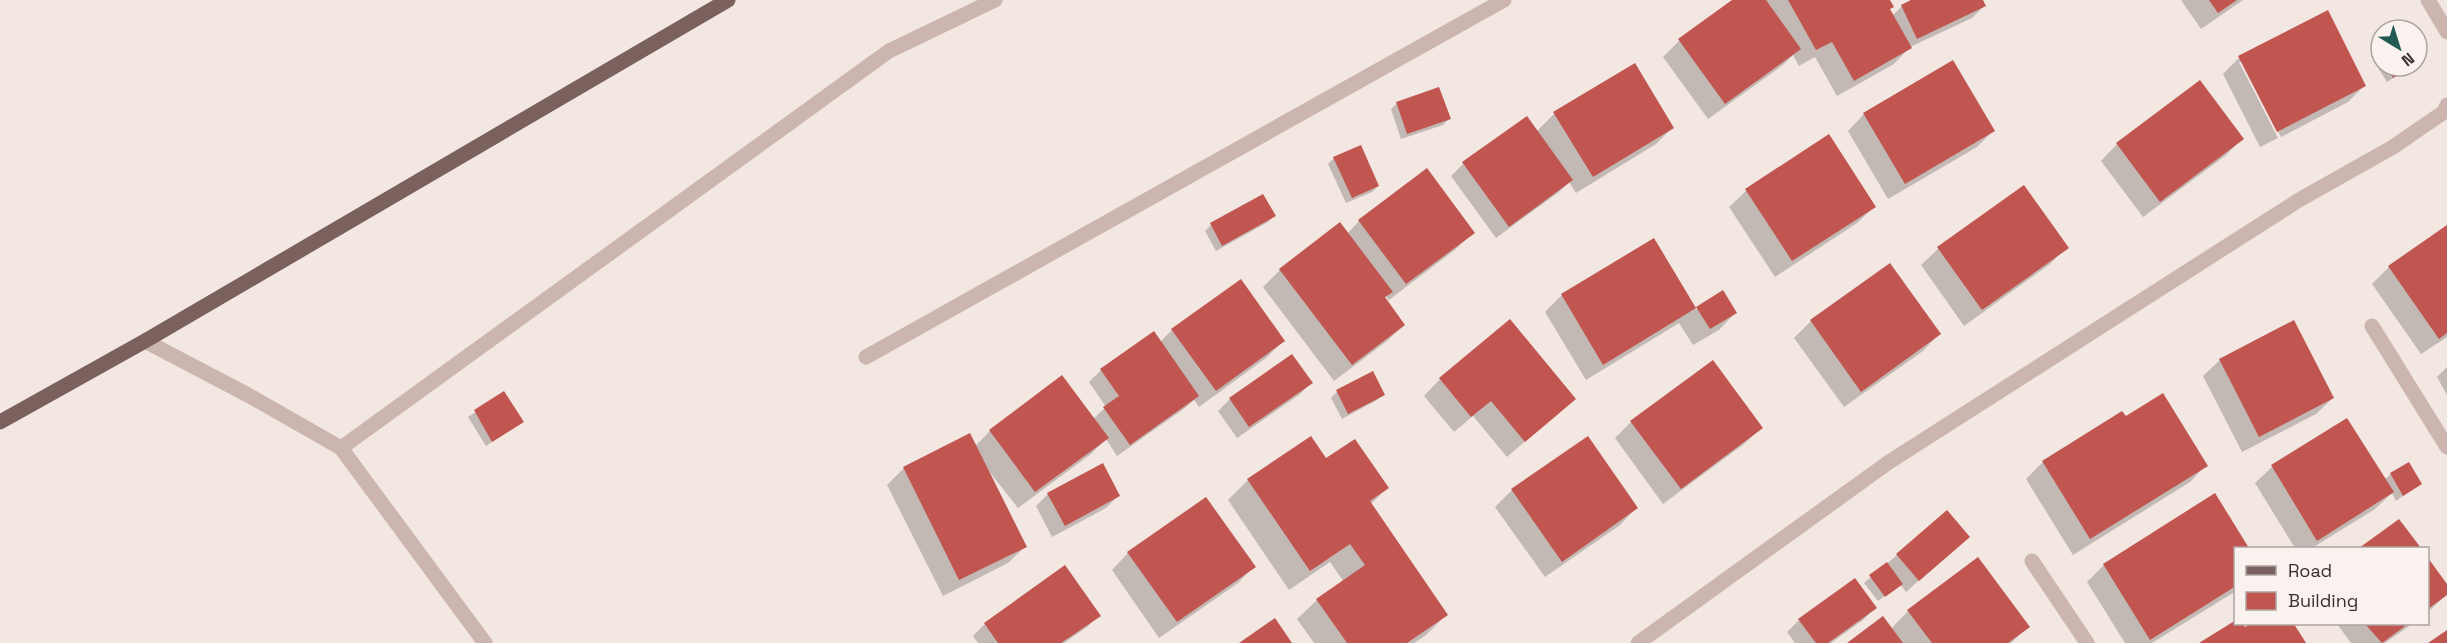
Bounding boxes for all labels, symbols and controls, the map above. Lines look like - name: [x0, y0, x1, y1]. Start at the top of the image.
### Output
- north arrow: [2369, 18, 2429, 78]
- text: N: [2397, 48, 2419, 71]
- legend: [2234, 547, 2429, 625]
- text: Road: [2288, 559, 2332, 582]
- text: Building: [2288, 589, 2358, 612]

